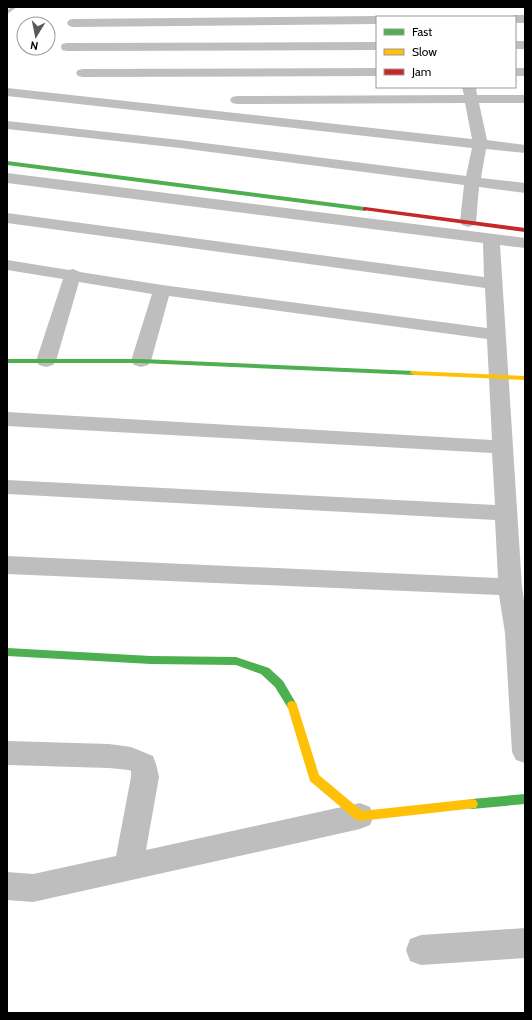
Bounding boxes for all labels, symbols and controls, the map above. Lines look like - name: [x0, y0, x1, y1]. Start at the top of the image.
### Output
- north arrow: [16, 16, 56, 56]
- legend: [376, 16, 516, 88]
- text: Fast: [412, 24, 432, 39]
- text: N: [29, 38, 39, 53]
- text: Slow: [412, 44, 437, 59]
- text: Jam: [411, 64, 431, 79]

